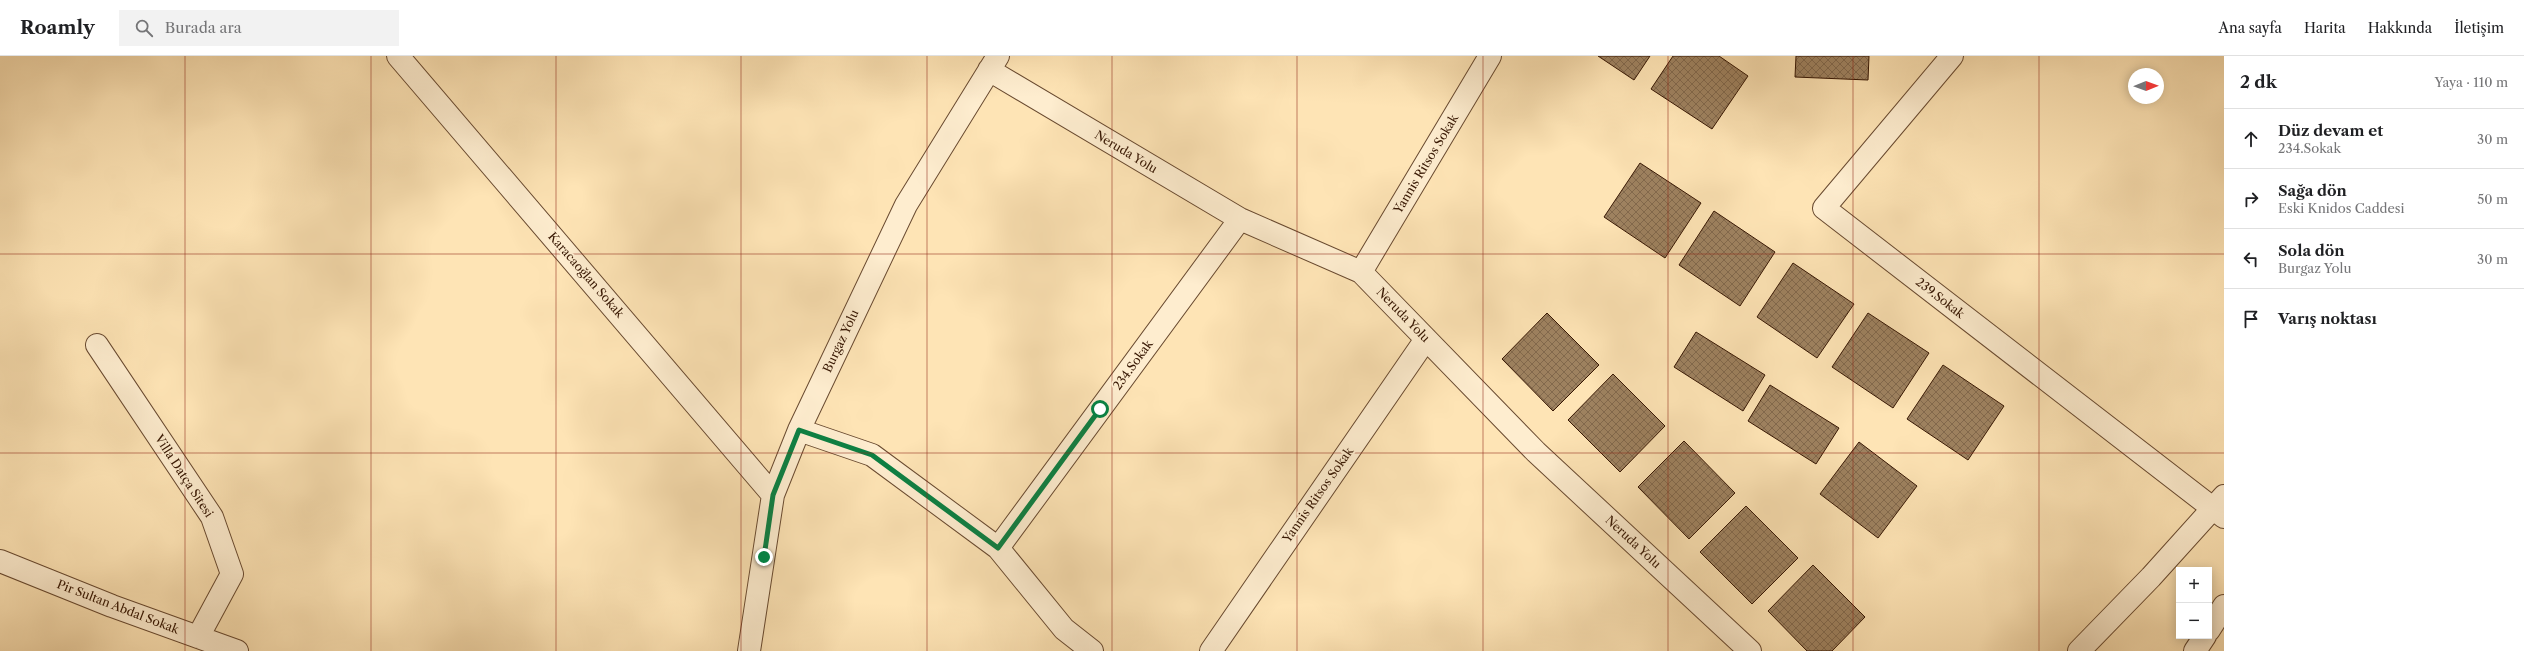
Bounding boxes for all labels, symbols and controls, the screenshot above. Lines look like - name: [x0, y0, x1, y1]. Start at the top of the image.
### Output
- search box: [119, 10, 399, 46]
- text: Roamly: [20, 16, 95, 39]
- icon: search: [133, 17, 155, 39]
- text: Burada ara: [165, 18, 242, 37]
- text: Ana sayfa: [2219, 19, 2282, 37]
- text: Harita: [2304, 19, 2346, 37]
- text: Hakkında: [2368, 19, 2432, 37]
- text: İletişim: [2454, 19, 2504, 37]
- north arrow: [2128, 68, 2164, 104]
- text: 2 dk: [2240, 72, 2277, 92]
- text: Yaya · 110 m: [2435, 74, 2508, 90]
- street label: Yannis Ritsos Sokak: [1390, 111, 1462, 217]
- text: Düz devam et: [2278, 121, 2383, 140]
- street label: Neruda Yolu: [1092, 127, 1161, 176]
- icon: ahead: [2240, 128, 2262, 150]
- text: 30 m: [2477, 131, 2508, 147]
- text: 234.Sokak: [2278, 140, 2341, 156]
- text: Sağa dön: [2278, 181, 2347, 200]
- icon: right: [2240, 188, 2262, 210]
- text: 50 m: [2477, 191, 2508, 207]
- text: Eski Knidos Caddesi: [2278, 200, 2404, 216]
- street label: Karacaoğlan Sokak: [545, 229, 628, 321]
- text: Sola dön: [2278, 241, 2345, 260]
- icon: left: [2240, 248, 2262, 270]
- text: 30 m: [2477, 251, 2508, 267]
- text: Burgaz Yolu: [2278, 260, 2351, 276]
- street label: 239.Sokak: [1913, 274, 1968, 322]
- street label: Neruda Yolu: [1373, 284, 1434, 346]
- street label: Burgaz Yolu: [819, 306, 862, 375]
- icon: arrive: [2240, 308, 2262, 330]
- text: Varış noktası: [2278, 309, 2377, 328]
- street label: 234.Sokak: [1109, 336, 1156, 393]
- route start: [1091, 400, 1109, 418]
- street label: Villa Datça Sitesi: [152, 431, 217, 520]
- street label: Yannis Ritsos Sokak: [1278, 443, 1357, 546]
- street label: Neruda Yolu: [1602, 512, 1665, 572]
- route end: [755, 548, 773, 566]
- map controls: [2176, 567, 2212, 639]
- button: +: [2176, 567, 2212, 603]
- street label: Pir Sultan Abdal Sokak: [55, 576, 182, 637]
- button: −: [2176, 603, 2212, 639]

